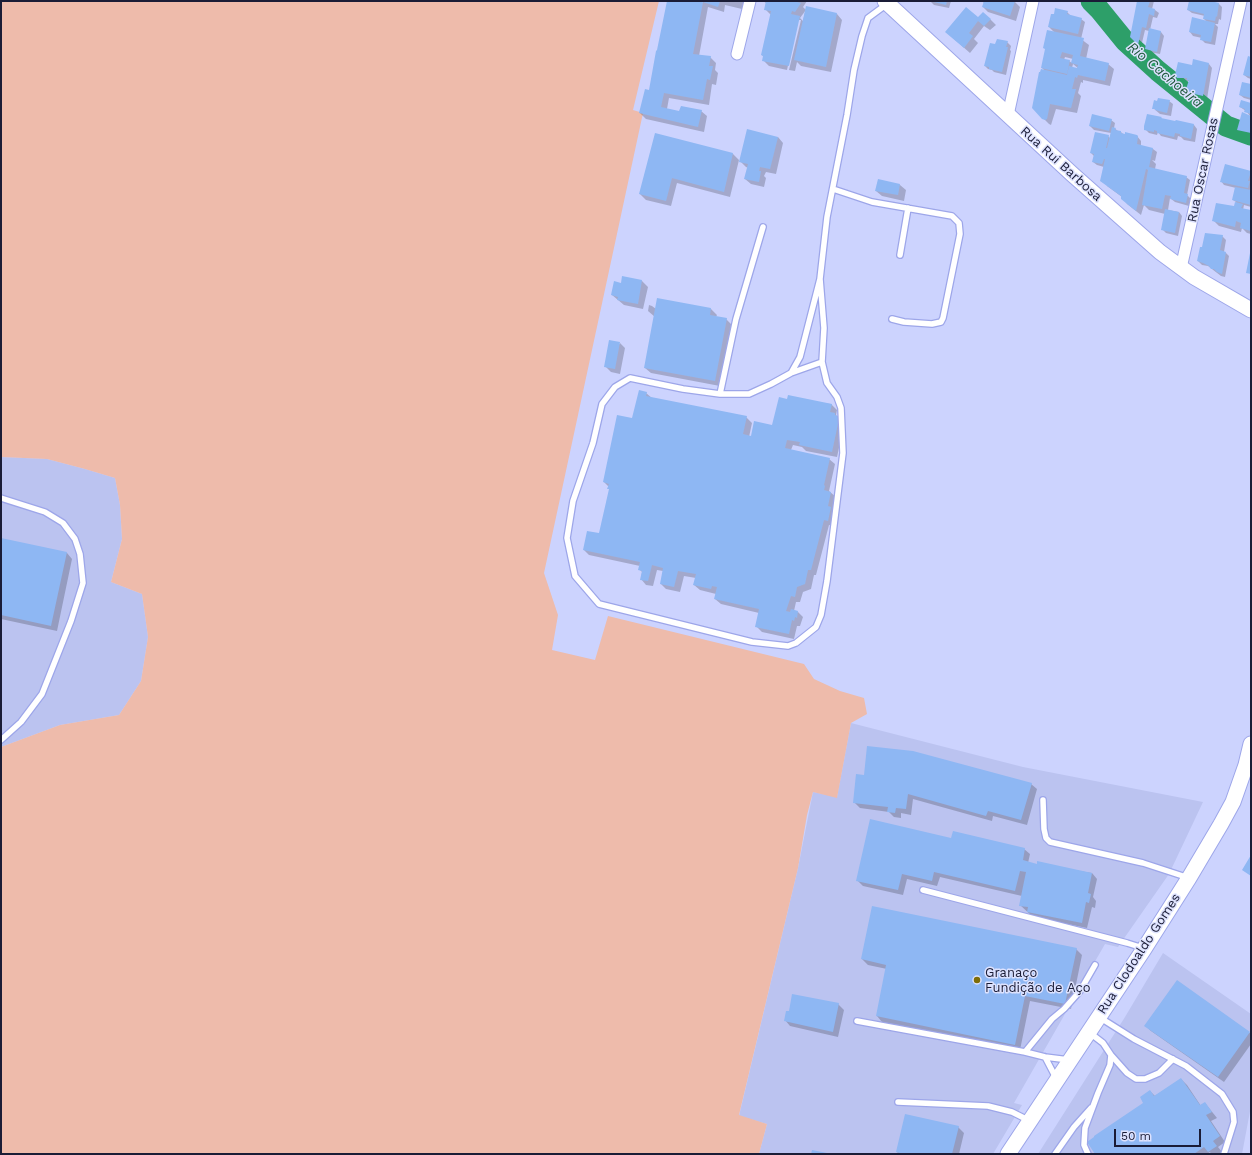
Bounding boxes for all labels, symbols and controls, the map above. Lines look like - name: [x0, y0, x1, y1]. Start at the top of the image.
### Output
- water label: Rio Cachoeira: [1124, 39, 1206, 111]
- street label: Rua Oscar Rosas: [1184, 116, 1222, 224]
- street label: Rua Rui Barbosa: [1017, 123, 1105, 205]
- street label: Rua Clodoaldo Gomes: [1094, 891, 1184, 1017]
- place label: Granaço Fundição de Aço: [985, 965, 1091, 996]
- marker: Granaço Fundição de Aço: [972, 975, 982, 985]
- scale bar: [1116, 1121, 1203, 1147]
- text: 50 m: [1121, 1129, 1151, 1143]

